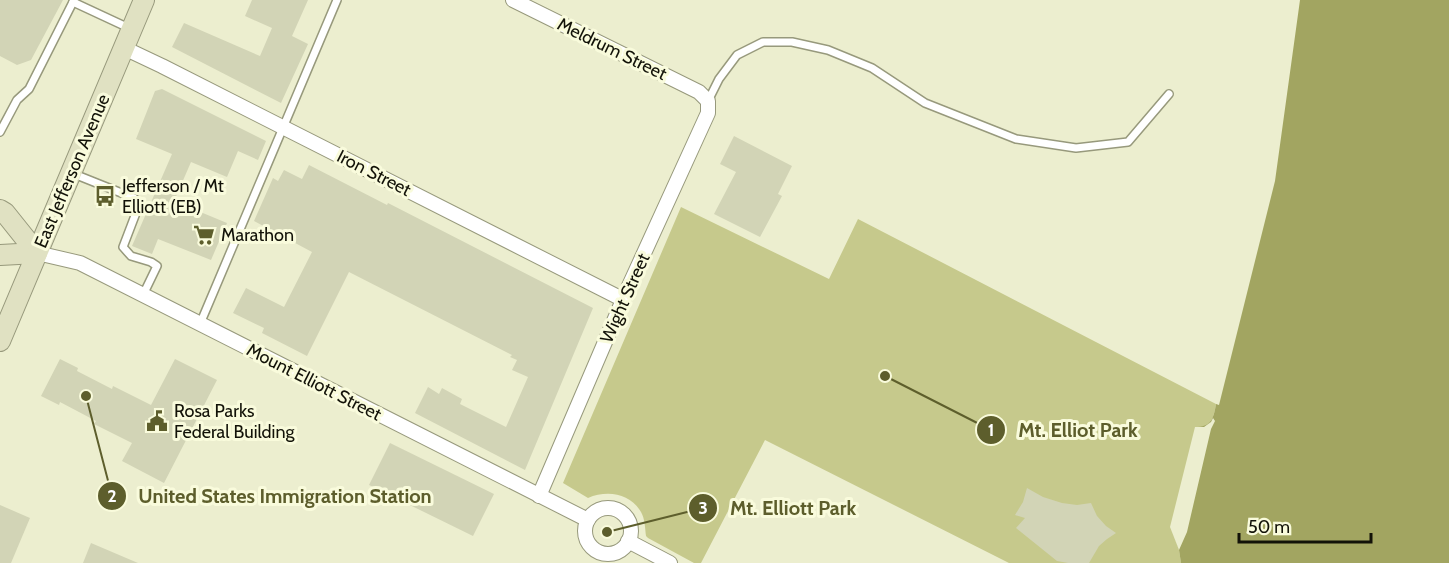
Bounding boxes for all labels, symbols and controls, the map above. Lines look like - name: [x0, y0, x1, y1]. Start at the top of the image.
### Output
- street label: Meldrum Street: [554, 13, 670, 85]
- street label: East Jefferson Avenue: [30, 91, 114, 251]
- street label: Iron Street: [333, 145, 415, 201]
- place label: Jefferson / Mt Elliott (EB): [121, 175, 224, 218]
- bus stop icon: Jefferson / Mt Elliott (EB): [93, 184, 117, 208]
- supermarket icon: Marathon: [192, 223, 216, 247]
- place label: Marathon: [221, 224, 294, 246]
- street label: Wight Street: [595, 250, 655, 346]
- street label: Mount Elliott Street: [243, 339, 385, 425]
- place label: Rosa Parks Federal Building: [174, 400, 295, 443]
- public building icon: Rosa Parks Federal Building: [145, 409, 169, 433]
- callout: Mt. Elliot Park: [976, 411, 1150, 449]
- text: Mt. Elliot Park: [1018, 418, 1138, 442]
- text: 1: [988, 419, 994, 441]
- callout: United States Immigration Station: [97, 477, 444, 515]
- text: United States Immigration Station: [138, 484, 432, 508]
- text: 2: [107, 485, 117, 507]
- callout: Mt. Elliott Park: [688, 489, 868, 527]
- text: Mt. Elliott Park: [730, 496, 856, 520]
- text: 3: [698, 497, 708, 519]
- scale bar: [1239, 506, 1371, 544]
- text: 50 m: [1248, 516, 1290, 538]

